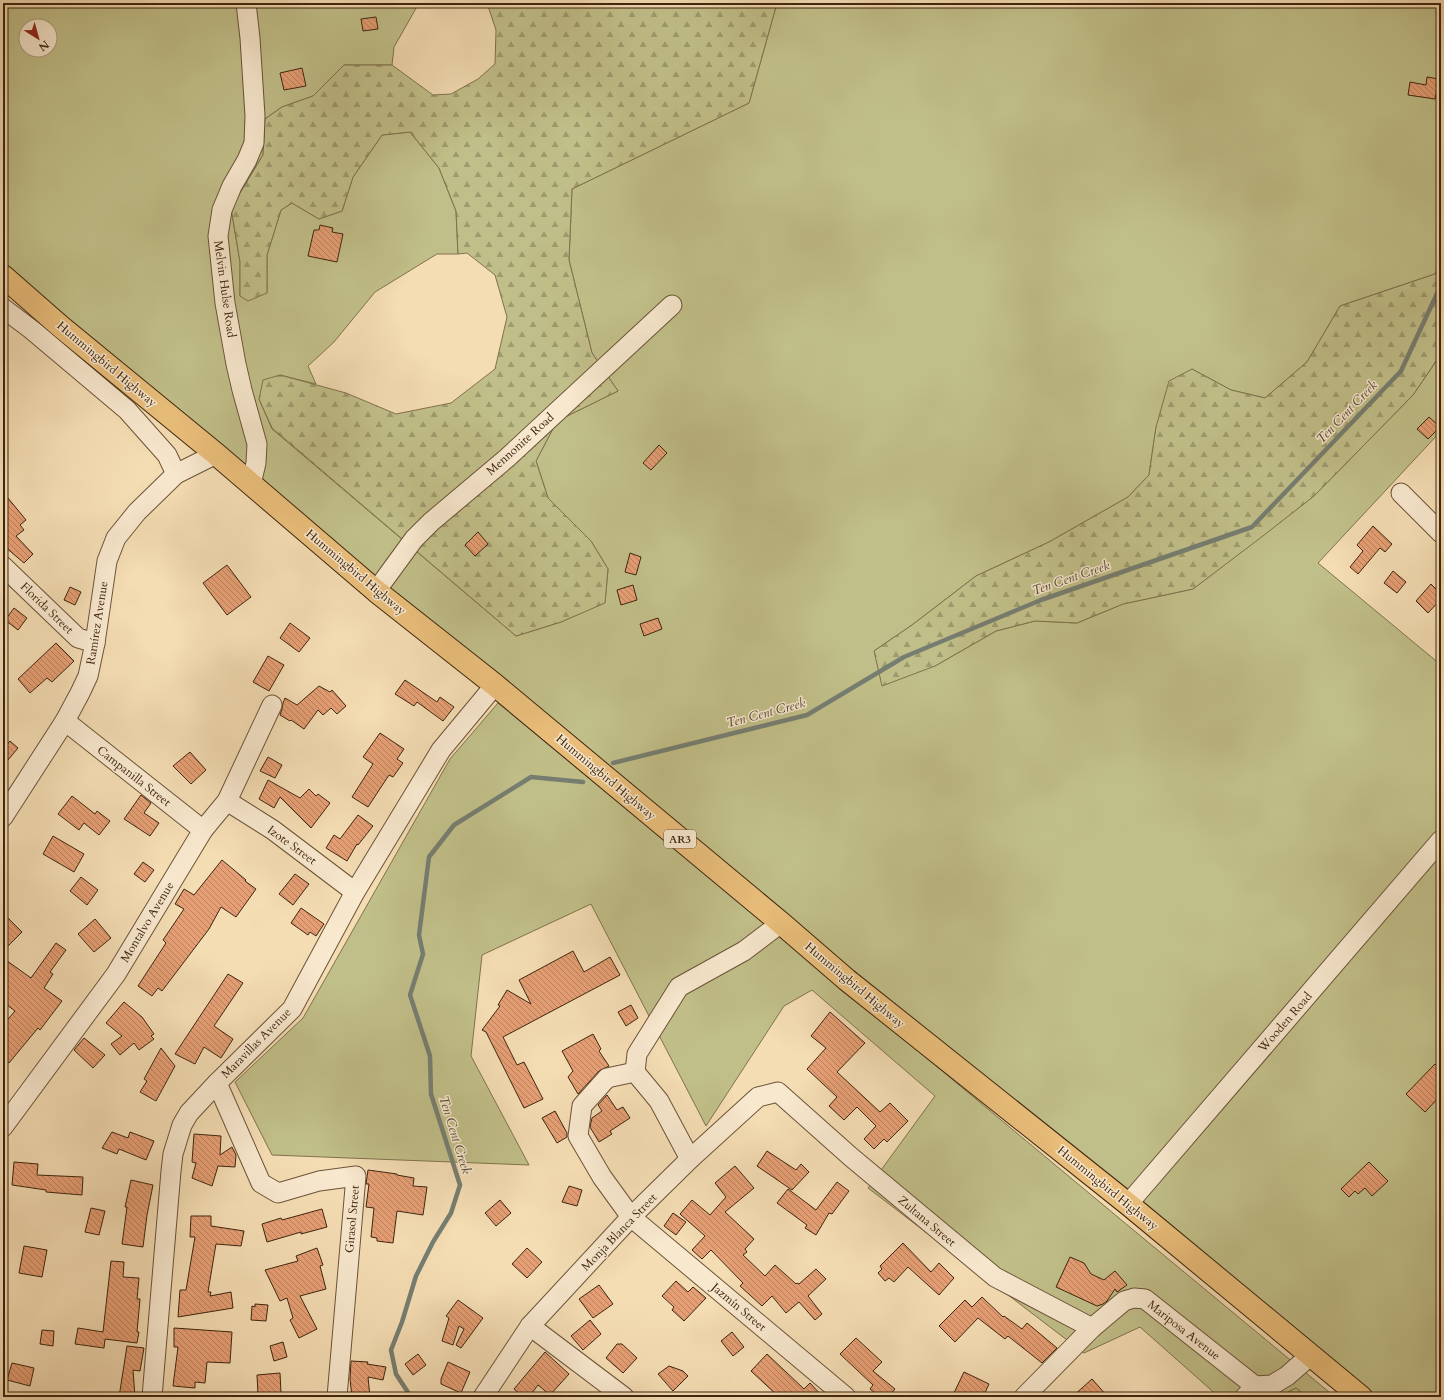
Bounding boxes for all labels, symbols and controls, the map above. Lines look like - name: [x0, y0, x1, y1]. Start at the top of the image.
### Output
- north arrow: [18, 18, 58, 58]
- text: N: [35, 37, 52, 55]
- street label: Melvin Hulse Road: [210, 239, 240, 339]
- street label: Hummingbird Highway: [54, 318, 161, 411]
- water label: Ten Cent Creek: [1312, 376, 1382, 447]
- street label: Mennonite Road: [483, 409, 558, 479]
- street label: Hummingbird Highway: [303, 526, 410, 619]
- water label: Ten Cent Creek: [1030, 556, 1113, 600]
- street label: Florida Street: [17, 579, 77, 637]
- street label: Ramírez Avenue: [83, 580, 111, 666]
- water label: Ten Cent Creek: [725, 694, 808, 732]
- street label: Hummingbird Highway: [553, 731, 660, 824]
- street label: Campanilla Street: [94, 742, 174, 810]
- street label: Izote Street: [264, 822, 320, 868]
- road number: AR3: [664, 830, 696, 848]
- street label: Montalvo Avenue: [117, 879, 177, 965]
- street label: Hummingbird Highway: [802, 939, 909, 1032]
- street label: Wooden Road: [1254, 988, 1316, 1056]
- street label: Maravillas Avenue: [217, 1004, 295, 1082]
- water label: Ten Cent Creek: [435, 1094, 476, 1177]
- street label: Hummingbird Highway: [1054, 1142, 1162, 1234]
- street label: Girasol Street: [341, 1184, 363, 1254]
- street label: Monja Blanca Street: [578, 1189, 660, 1274]
- street label: Zultana Street: [895, 1192, 960, 1250]
- street label: Jazmín Street: [707, 1278, 770, 1335]
- street label: Mariposa Avenue: [1144, 1296, 1224, 1364]

